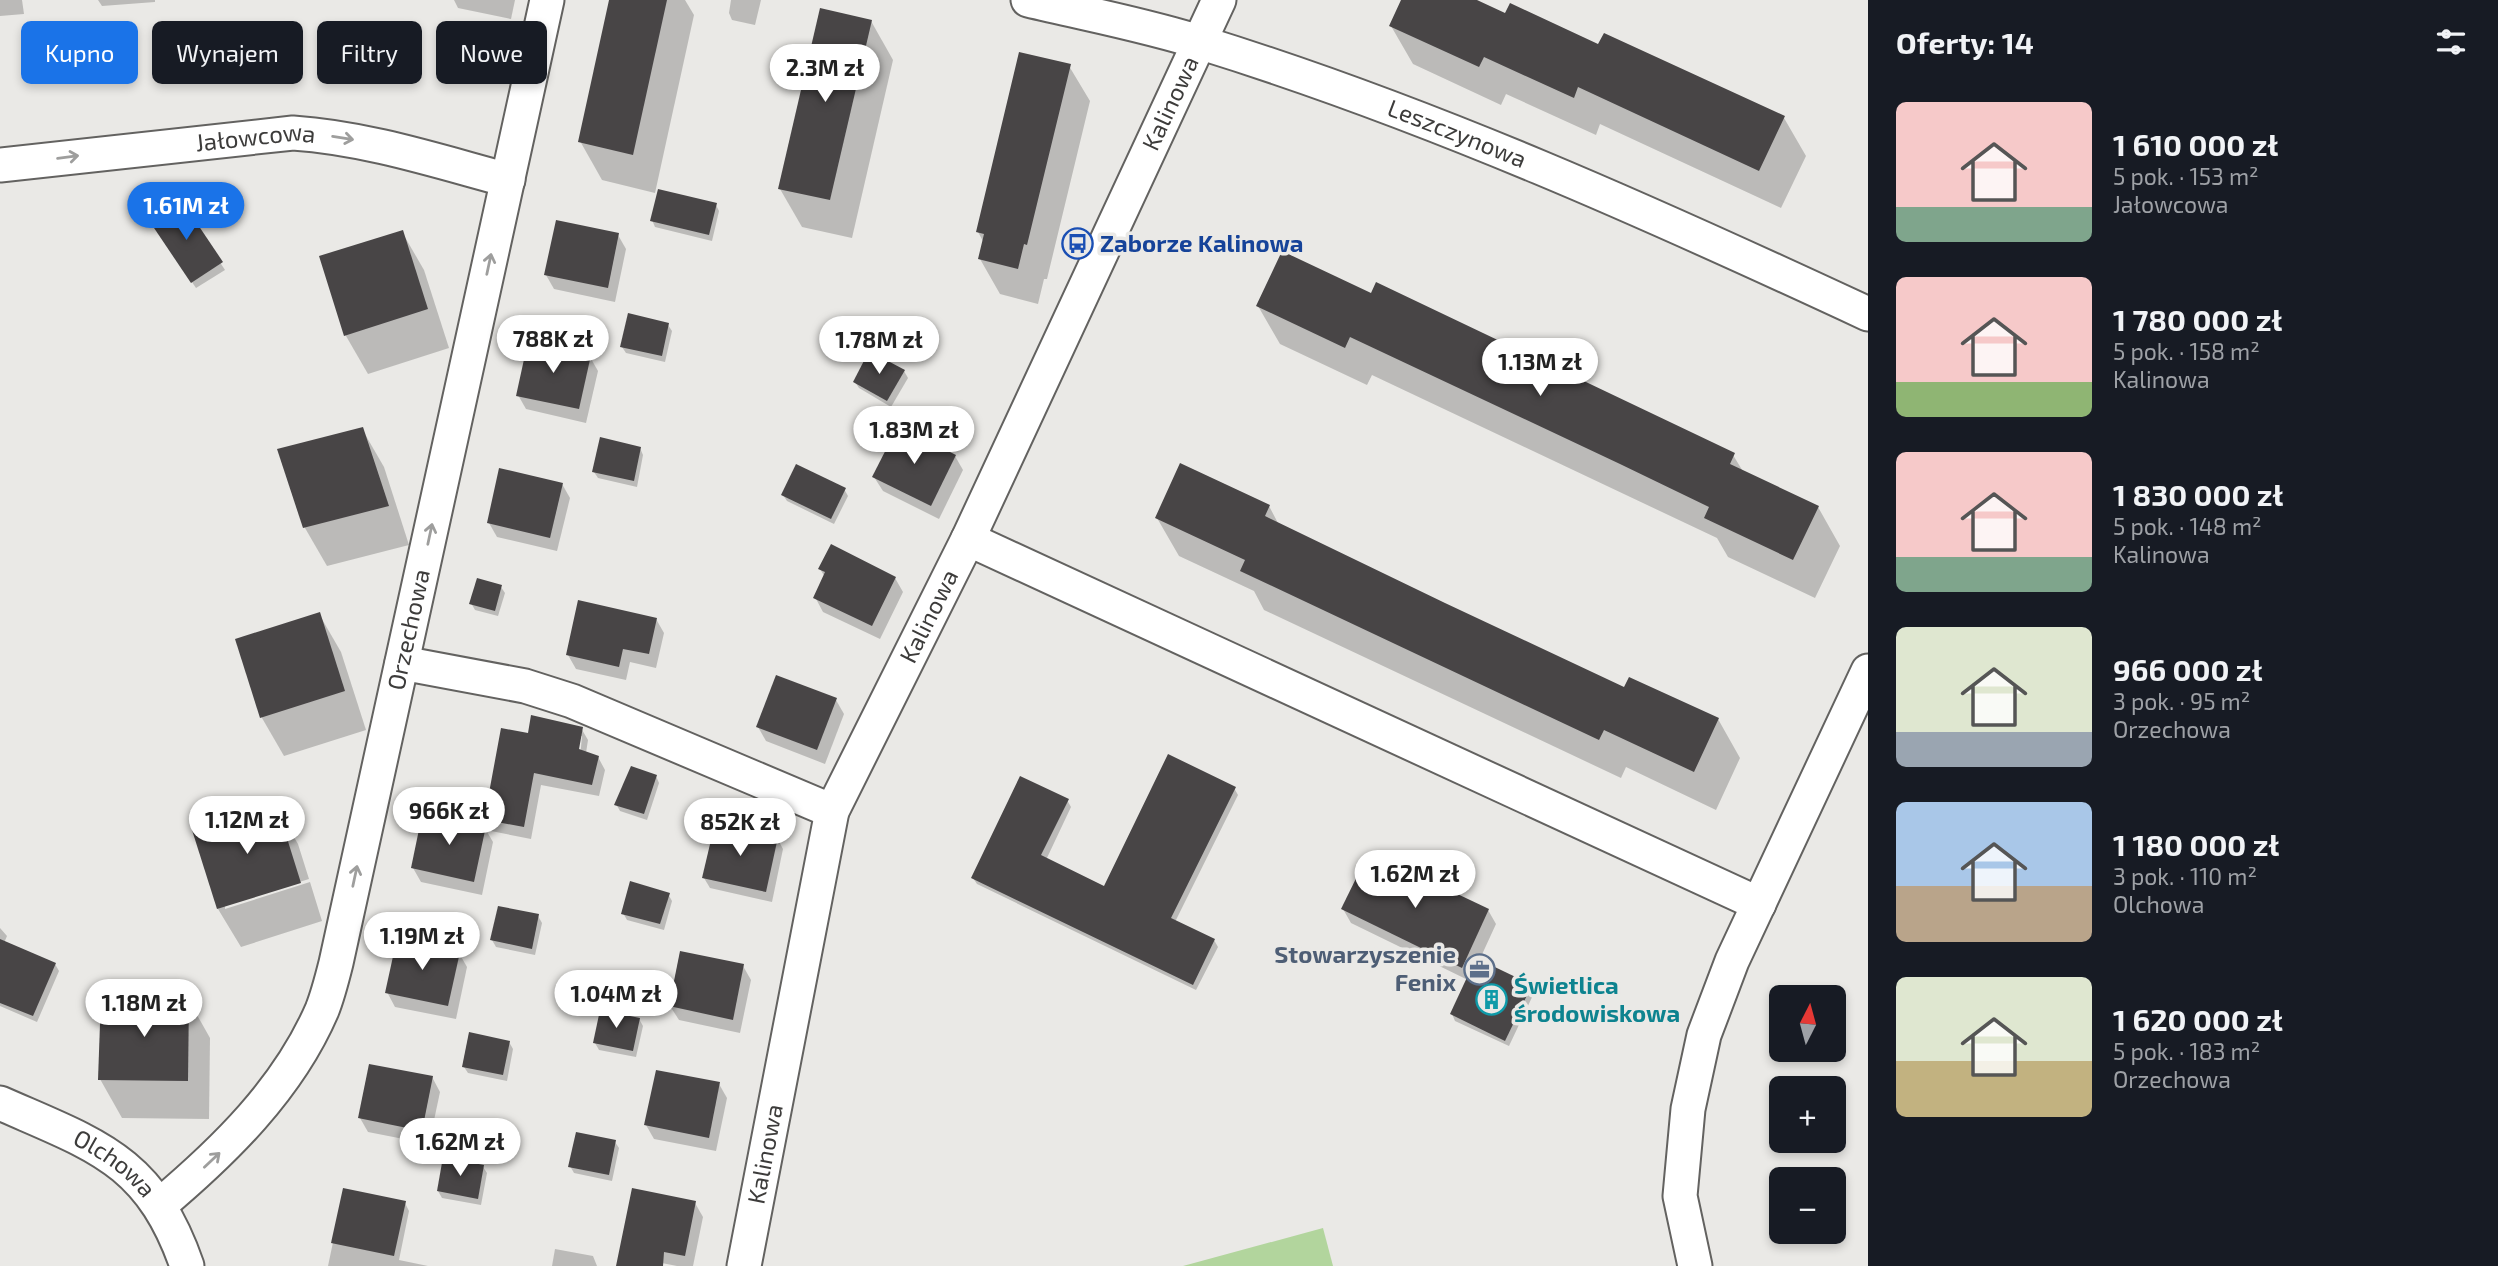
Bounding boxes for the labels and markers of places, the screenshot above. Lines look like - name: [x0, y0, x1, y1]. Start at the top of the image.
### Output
- pin: 2.3M zł: [760, 44, 890, 104]
- pin: 1.61M zł: [114, 182, 258, 242]
- bus stop icon: Zaborze Kalinowa: [1060, 227, 1094, 261]
- place label: Zaborze Kalinowa: [1100, 228, 1304, 257]
- pin: 788K zł: [488, 316, 618, 375]
- pin: 1.78M zł: [807, 316, 951, 376]
- pin: 1.13M zł: [1468, 338, 1612, 398]
- pin: 1.83M zł: [842, 406, 986, 466]
- pin: 966K zł: [384, 788, 514, 847]
- pin: 1.12M zł: [175, 796, 319, 856]
- pin: 852K zł: [675, 798, 805, 858]
- pin: 1.62M zł: [1343, 850, 1487, 910]
- pin: 1.19M zł: [350, 912, 494, 972]
- place label: Stowarzyszenie Fenix: [1274, 939, 1456, 996]
- office icon: Stowarzyszenie Fenix: [1462, 952, 1496, 986]
- pin: 1.04M zł: [544, 970, 688, 1030]
- place label: Świetlica środowiskowa: [1514, 970, 1680, 1027]
- pin: 1.18M zł: [72, 979, 216, 1039]
- building icon: Świetlica środowiskowa: [1474, 983, 1508, 1017]
- pin: 1.62M zł: [388, 1118, 532, 1178]

